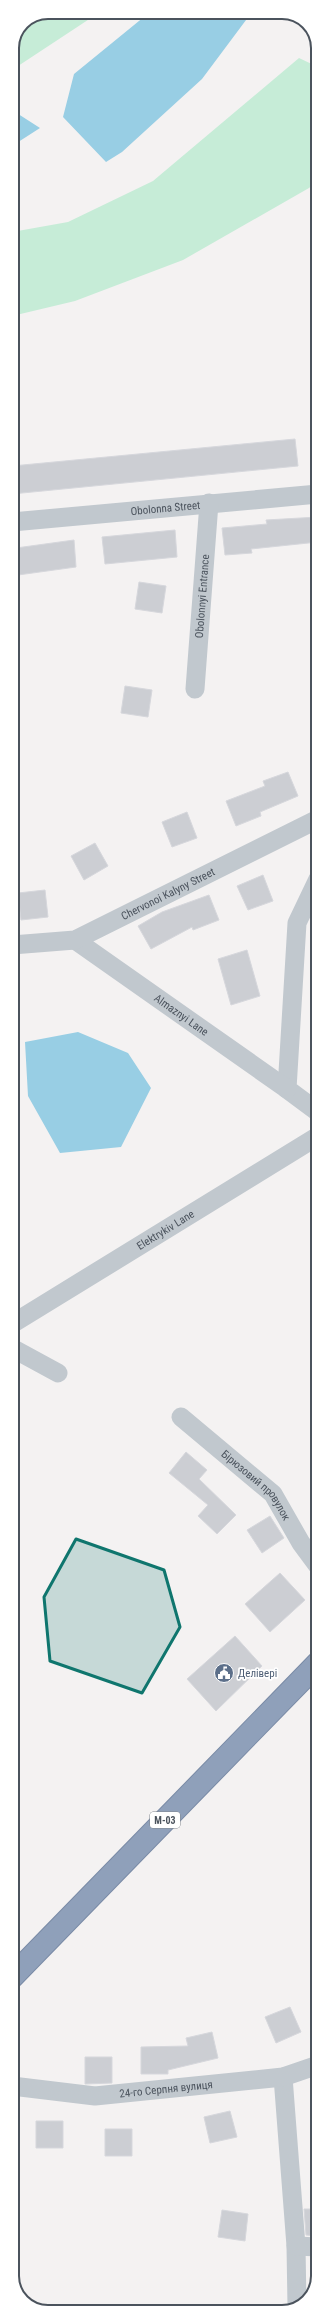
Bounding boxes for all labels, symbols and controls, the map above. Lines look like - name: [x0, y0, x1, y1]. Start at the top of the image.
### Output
- street label: Obolonna Street: [130, 499, 201, 518]
- street label: Obolonnyi Entrance: [193, 554, 212, 639]
- street label: Chervonoi Kalyny Street: [119, 865, 217, 923]
- street label: Almaznyi Lane: [151, 992, 211, 1039]
- street label: Elektrykiv Lane: [134, 1208, 197, 1253]
- street label: Бірюзовий провулок: [219, 1448, 293, 1523]
- public building icon: Делівері: [213, 1662, 235, 1684]
- place label: Делівері: [238, 1667, 277, 1680]
- road number: М-03: [150, 1812, 180, 1828]
- street label: 24-го Серпня вулиця: [119, 2078, 213, 2101]

